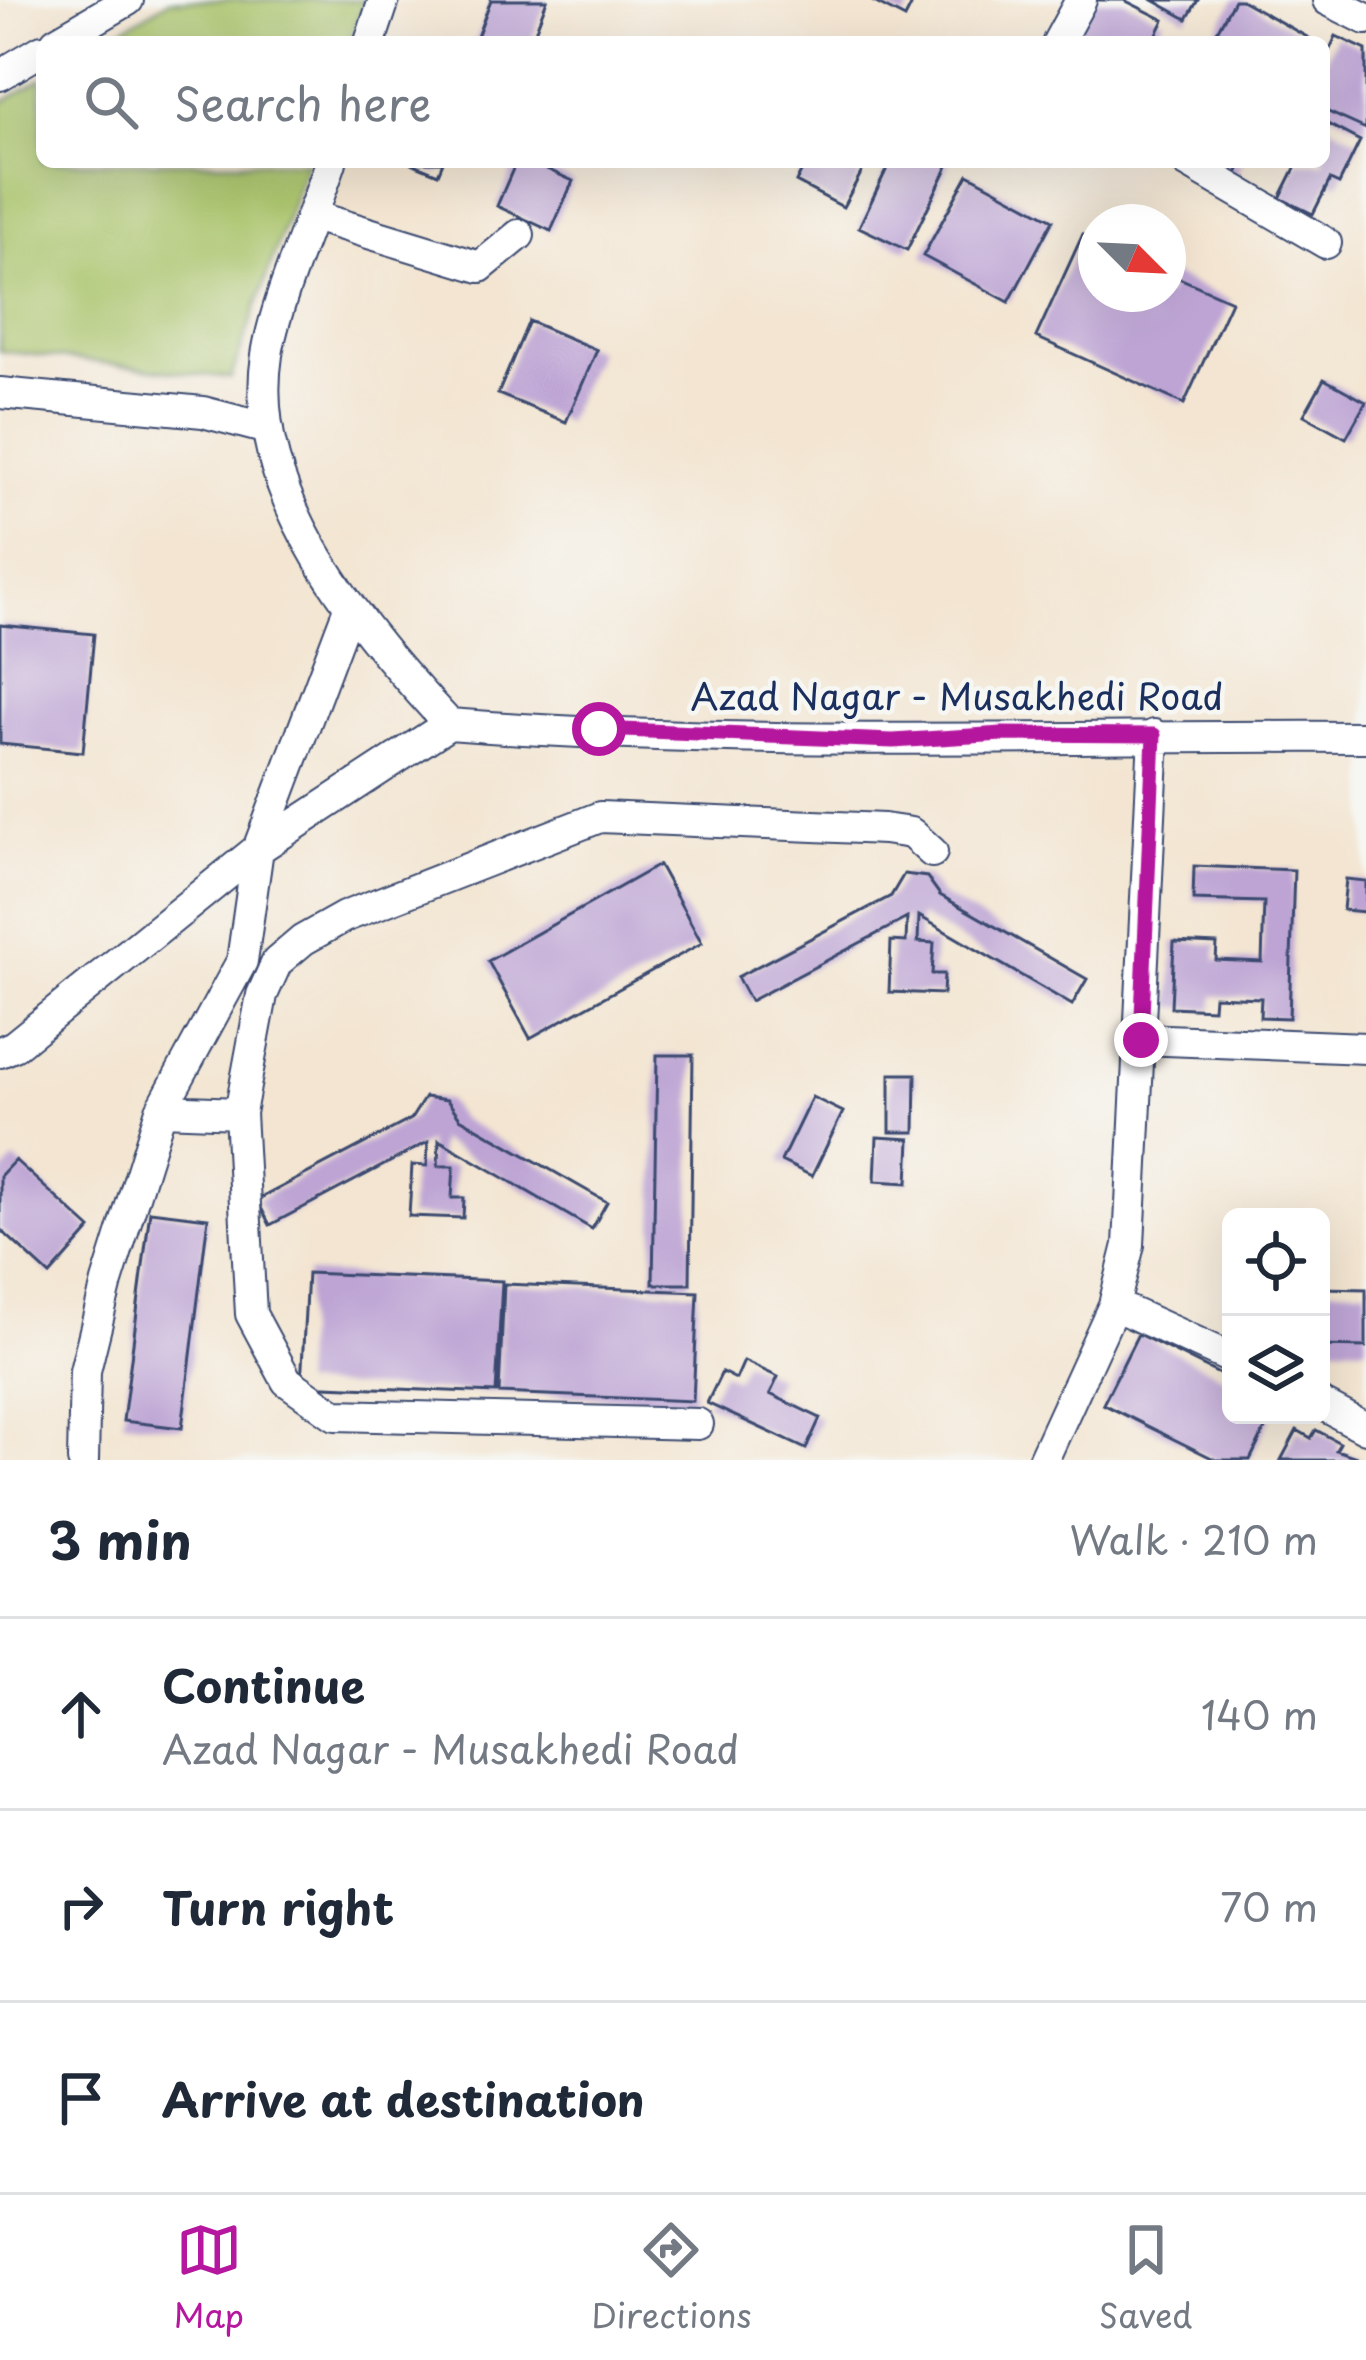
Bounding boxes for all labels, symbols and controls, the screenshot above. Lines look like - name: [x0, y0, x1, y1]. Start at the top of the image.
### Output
- search box: [36, 36, 1330, 168]
- text: Search here: [174, 68, 431, 136]
- icon: search: [78, 69, 144, 135]
- north arrow: [1078, 204, 1186, 312]
- street label: Azad Nagar - Musakhedi Road: [691, 668, 1223, 722]
- route start: [572, 702, 626, 756]
- route end: [1114, 1013, 1168, 1067]
- map controls: [1222, 1208, 1330, 1424]
- button: locate: [1222, 1208, 1330, 1316]
- button: layers: [1222, 1316, 1330, 1424]
- text: 3 min: [48, 1500, 192, 1577]
- text: Walk · 210 m: [1069, 1509, 1318, 1568]
- text: Continue: [162, 1650, 365, 1718]
- icon: ahead: [48, 1681, 114, 1747]
- text: 140 m: [1201, 1684, 1318, 1743]
- text: Azad Nagar - Musakhedi Road: [162, 1718, 739, 1777]
- text: Turn right: [162, 1872, 394, 1940]
- icon: right: [48, 1873, 114, 1939]
- text: 70 m: [1220, 1876, 1318, 1935]
- text: Arrive at destination: [162, 2064, 645, 2132]
- icon: arrive: [48, 2065, 114, 2131]
- tab: Map: [174, 2217, 244, 2339]
- tab: Directions: [591, 2217, 752, 2339]
- tab: Saved: [1099, 2217, 1192, 2339]

